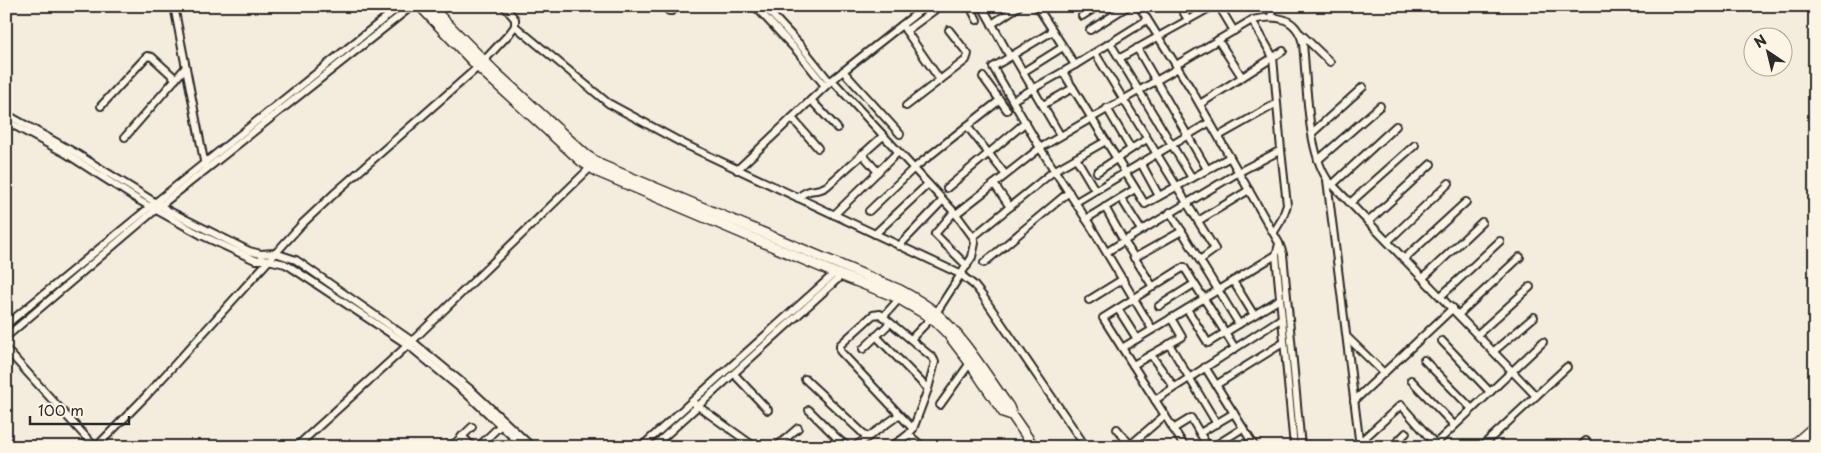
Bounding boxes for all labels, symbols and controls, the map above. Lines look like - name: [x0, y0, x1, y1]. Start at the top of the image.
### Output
- north arrow: [1744, 28, 1794, 78]
- text: N: [1750, 29, 1771, 53]
- scale bar: [30, 393, 129, 425]
- text: 100 m: [38, 398, 84, 421]

